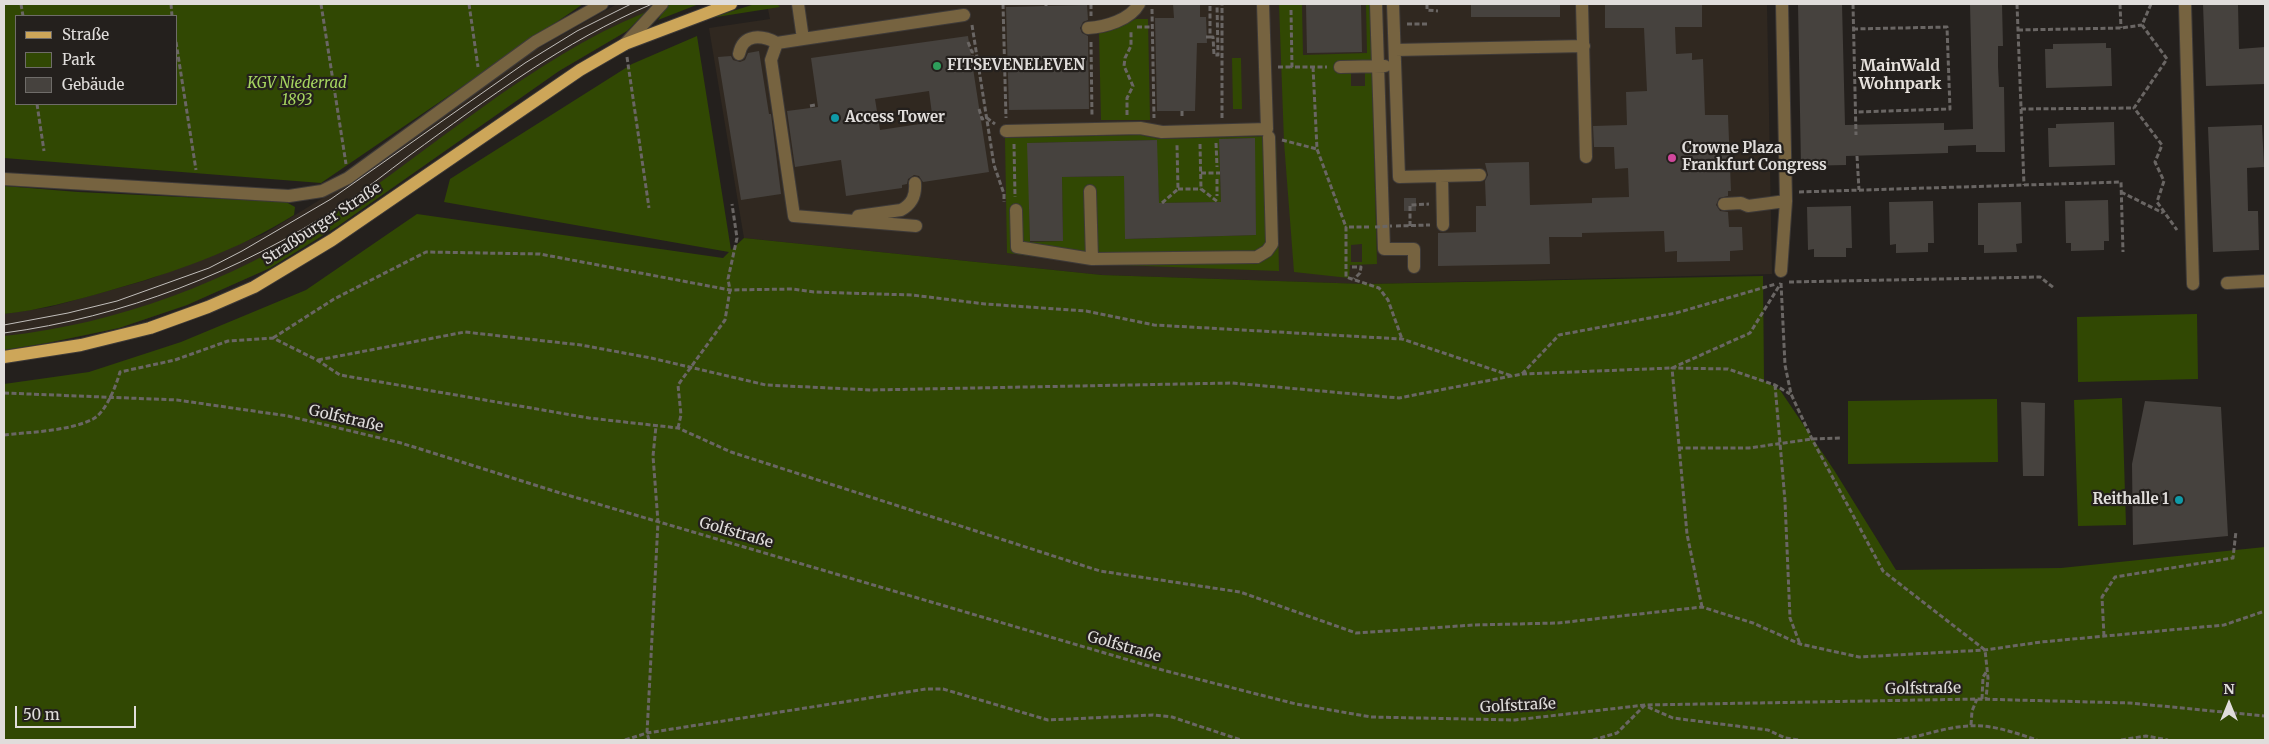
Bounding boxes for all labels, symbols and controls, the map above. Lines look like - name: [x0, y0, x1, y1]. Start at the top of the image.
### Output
- legend: [15, 15, 178, 105]
- text: Straße: [62, 25, 109, 44]
- text: Park: [62, 50, 95, 69]
- district label: MainWald Wohnpark: [1859, 56, 1941, 94]
- place label: FITSEVENELEVEN: [947, 57, 1085, 75]
- marker: FITSEVENELEVEN: [931, 60, 943, 72]
- text: Gebäude: [62, 75, 124, 94]
- park label: KGV Niederrad 1893: [247, 75, 347, 110]
- place label: Access Tower: [845, 109, 945, 127]
- marker: Access Tower: [829, 112, 841, 124]
- place label: Crowne Plaza Frankfurt Congress: [1682, 140, 1827, 175]
- marker: Crowne Plaza Frankfurt Congress: [1666, 152, 1678, 164]
- street label: Straßburger Straße: [259, 179, 385, 269]
- street label: Golfstraße: [307, 402, 385, 436]
- place label: Reithalle 1: [2093, 491, 2169, 509]
- marker: Reithalle 1: [2173, 494, 2185, 506]
- street label: Golfstraße: [697, 514, 775, 552]
- street label: Golfstraße: [1085, 628, 1163, 666]
- street label: Golfstraße: [1885, 679, 1961, 699]
- north arrow: [2204, 679, 2254, 729]
- text: N: [2223, 680, 2235, 698]
- street label: Golfstraße: [1480, 695, 1556, 717]
- scale bar: [18, 696, 139, 728]
- text: 50 m: [23, 705, 60, 724]

